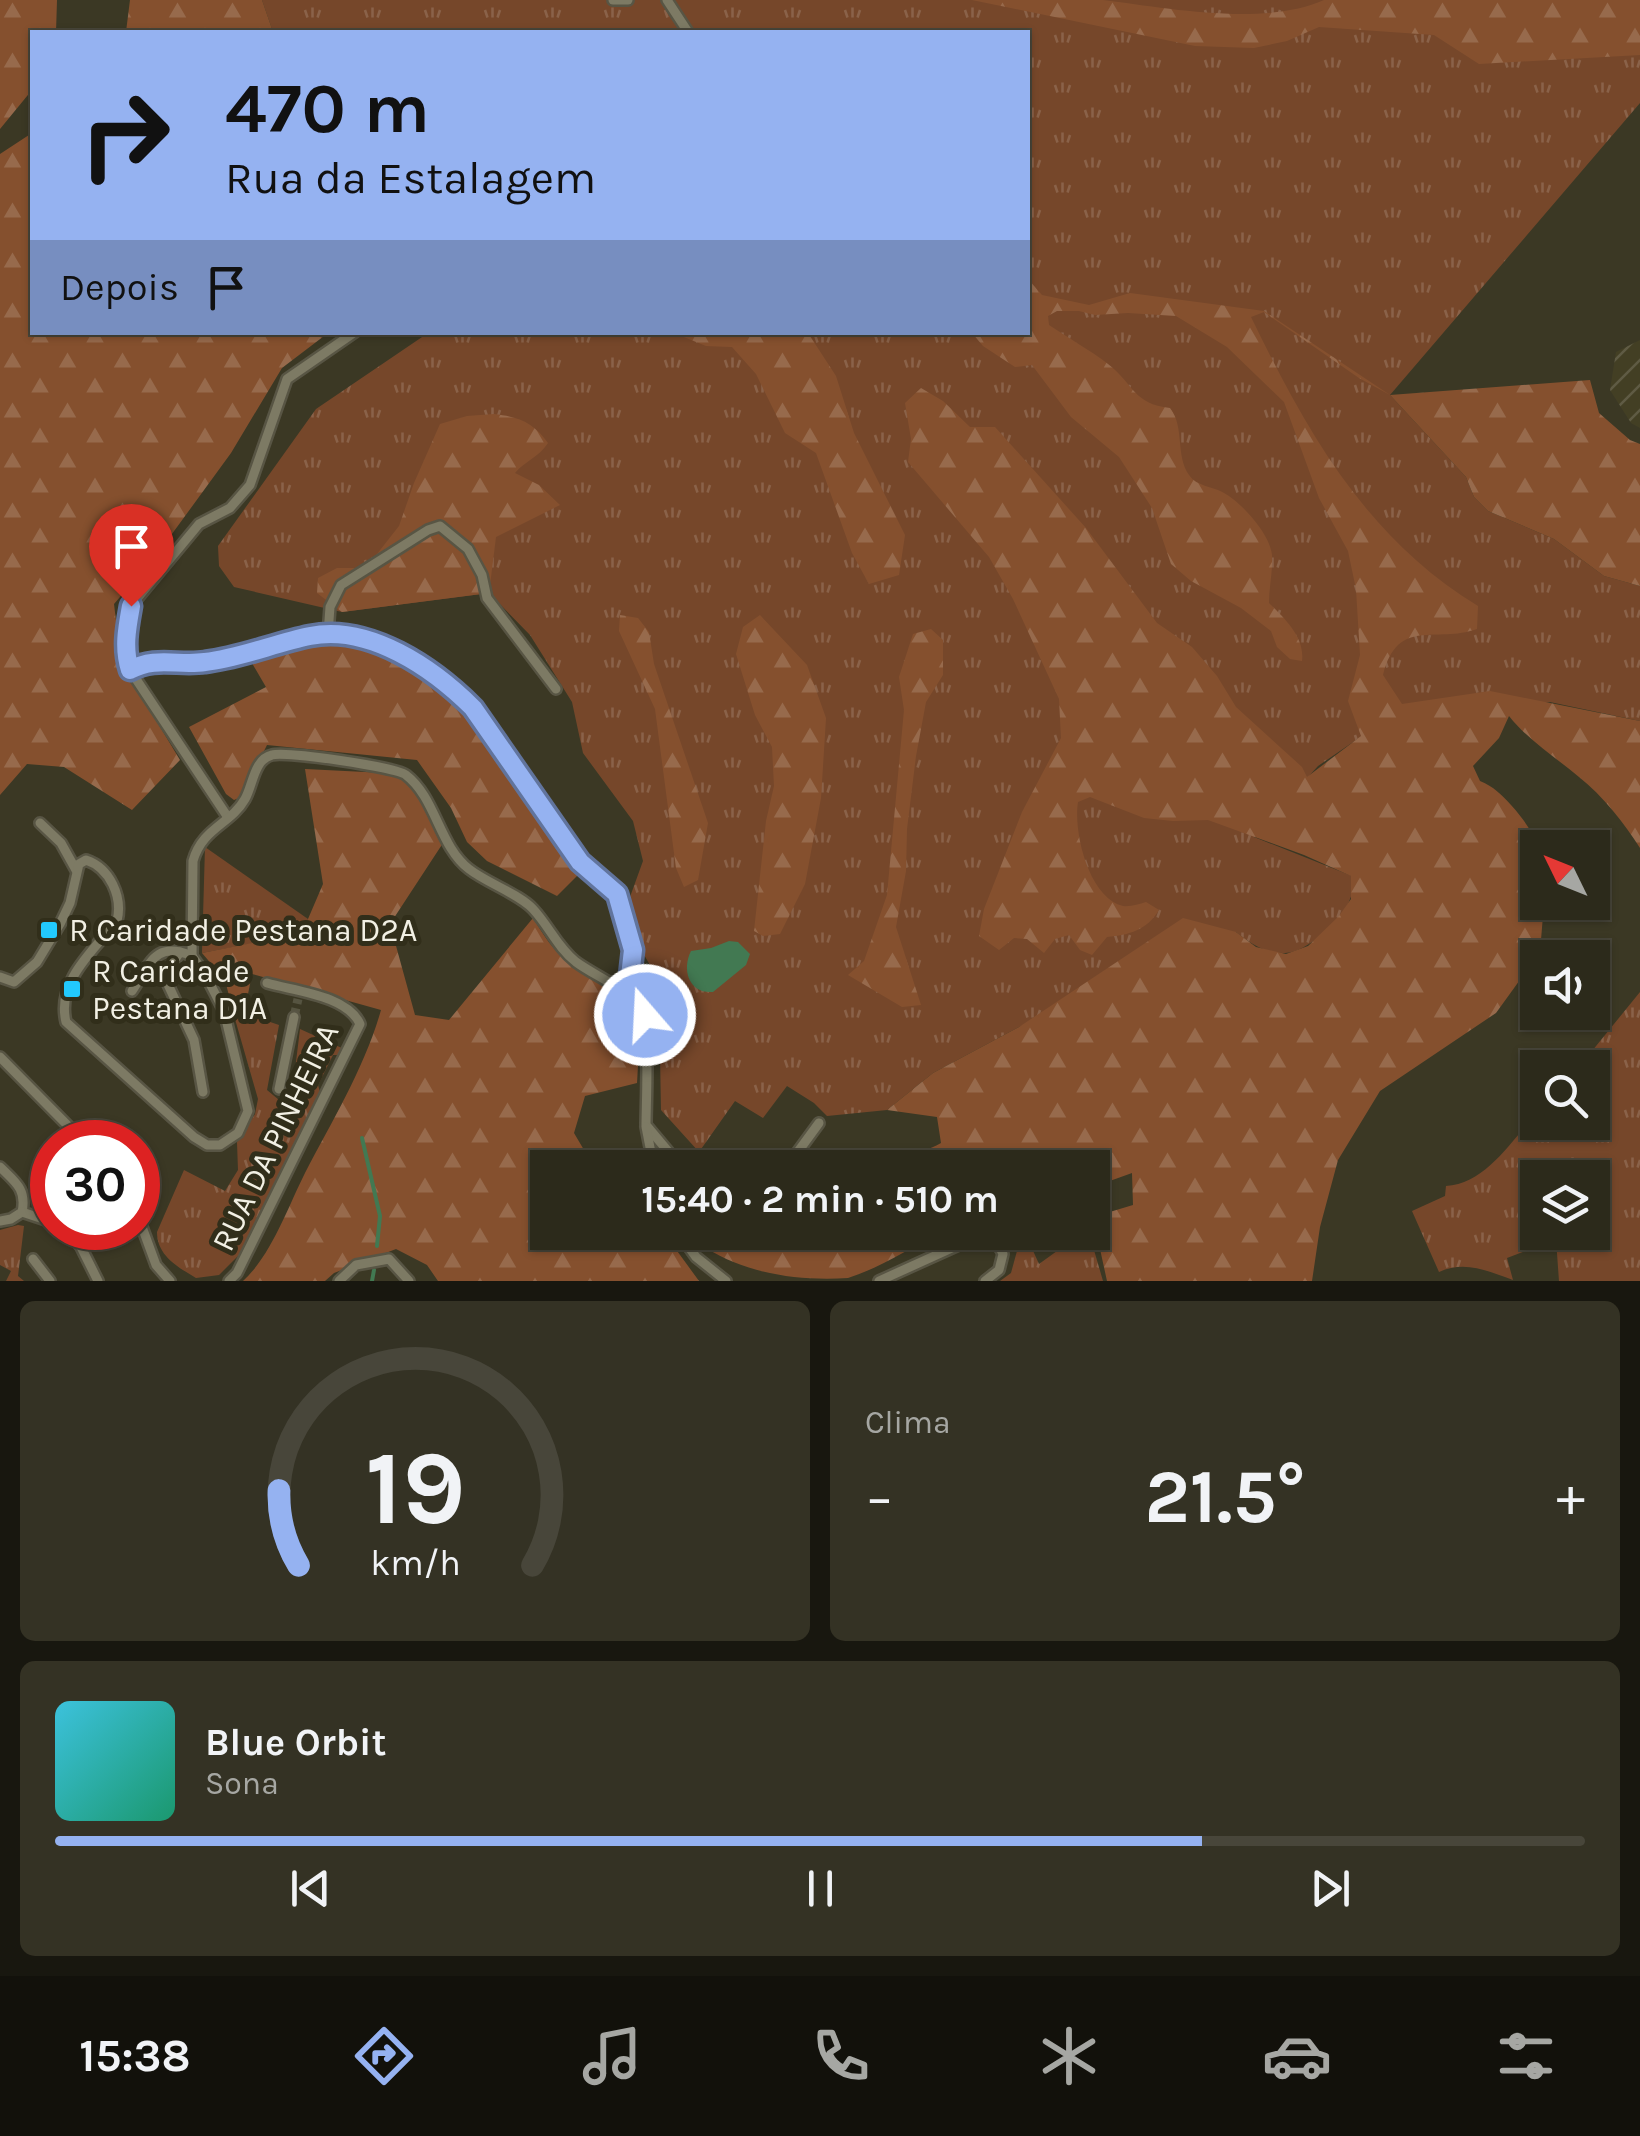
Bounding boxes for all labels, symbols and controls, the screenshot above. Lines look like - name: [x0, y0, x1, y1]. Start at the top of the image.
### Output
- text: 470 m: [225, 68, 430, 150]
- icon: right: [60, 70, 190, 200]
- text: Rua da Estalagem: [225, 152, 596, 204]
- icon: arrive: [199, 260, 254, 315]
- text: Depois: [60, 265, 179, 310]
- pin: [89, 504, 174, 607]
- icon: arrive: [104, 519, 159, 574]
- north arrow: [1520, 830, 1610, 920]
- map controls: [1520, 830, 1610, 1250]
- place label: R Caridade Pestana D2A: [69, 912, 417, 949]
- marker: R Caridade Pestana D2A: [38, 919, 60, 941]
- button: sound: [1520, 940, 1610, 1030]
- place label: R Caridade Pestana D1A: [92, 953, 267, 1027]
- position arrow: [593, 963, 697, 1067]
- marker: R Caridade Pestana D1A: [61, 978, 83, 1000]
- street label: RUA DA PINHEIRA: [204, 1017, 347, 1257]
- button: search: [1520, 1050, 1610, 1140]
- speed limit sign: 30: [30, 1120, 160, 1250]
- button: layers: [1520, 1160, 1610, 1250]
- text: 15:40 · 2 min · 510 m: [641, 1177, 999, 1222]
- text: Clima: [865, 1404, 951, 1441]
- text: 19: [365, 1428, 465, 1549]
- text: 21.5°: [1144, 1453, 1306, 1541]
- text: −: [865, 1465, 894, 1529]
- text: +: [1556, 1465, 1585, 1529]
- text: km/h: [370, 1542, 460, 1584]
- text: Blue Orbit: [205, 1720, 386, 1765]
- text: Sona: [205, 1765, 279, 1802]
- icon: previous: [283, 1861, 338, 1916]
- icon: pause: [793, 1861, 848, 1916]
- icon: next: [1303, 1861, 1358, 1916]
- icon: directions: [349, 2021, 419, 2091]
- icon: music: [577, 2021, 647, 2091]
- icon: phone: [806, 2021, 876, 2091]
- icon: climate: [1034, 2021, 1104, 2091]
- icon: car: [1262, 2021, 1332, 2091]
- icon: filters: [1491, 2021, 1561, 2091]
- text: 15:38: [79, 2030, 191, 2082]

